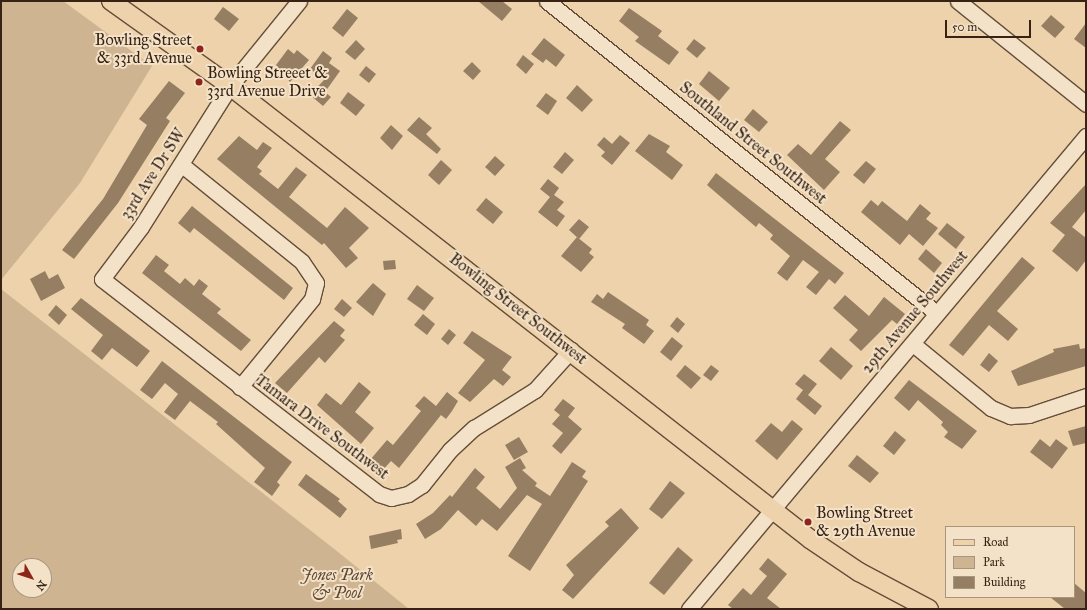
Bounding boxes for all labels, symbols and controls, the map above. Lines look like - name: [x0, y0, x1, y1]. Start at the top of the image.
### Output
- scale bar: [947, 12, 1033, 38]
- text: 50 m: [952, 20, 977, 34]
- place label: Bowling Street & 33rd Avenue: [95, 30, 192, 68]
- marker: Bowling Street & 33rd Avenue: [195, 44, 205, 54]
- place label: Bowling Streeet & 33rd Avenue Drive: [207, 63, 328, 101]
- marker: Bowling Streeet & 33rd Avenue Drive: [194, 77, 204, 87]
- street label: Southland Street Southwest: [676, 78, 830, 208]
- street label: 33rd Ave Dr SW: [117, 125, 189, 223]
- street label: 29th Avenue Southwest: [858, 247, 972, 377]
- street label: Bowling Street Southwest: [445, 249, 591, 369]
- street label: Tamara Drive Southwest: [251, 370, 393, 484]
- place label: Bowling Street & 29th Avenue: [816, 503, 916, 541]
- marker: Bowling Street & 29th Avenue: [803, 517, 813, 527]
- legend: [945, 526, 1075, 598]
- text: Road: [983, 535, 1009, 549]
- text: Park: [983, 555, 1005, 569]
- north arrow: [12, 558, 52, 598]
- park label: Jones Park & Pool: [301, 565, 373, 603]
- text: Building: [983, 575, 1025, 589]
- text: N: [33, 578, 49, 593]

